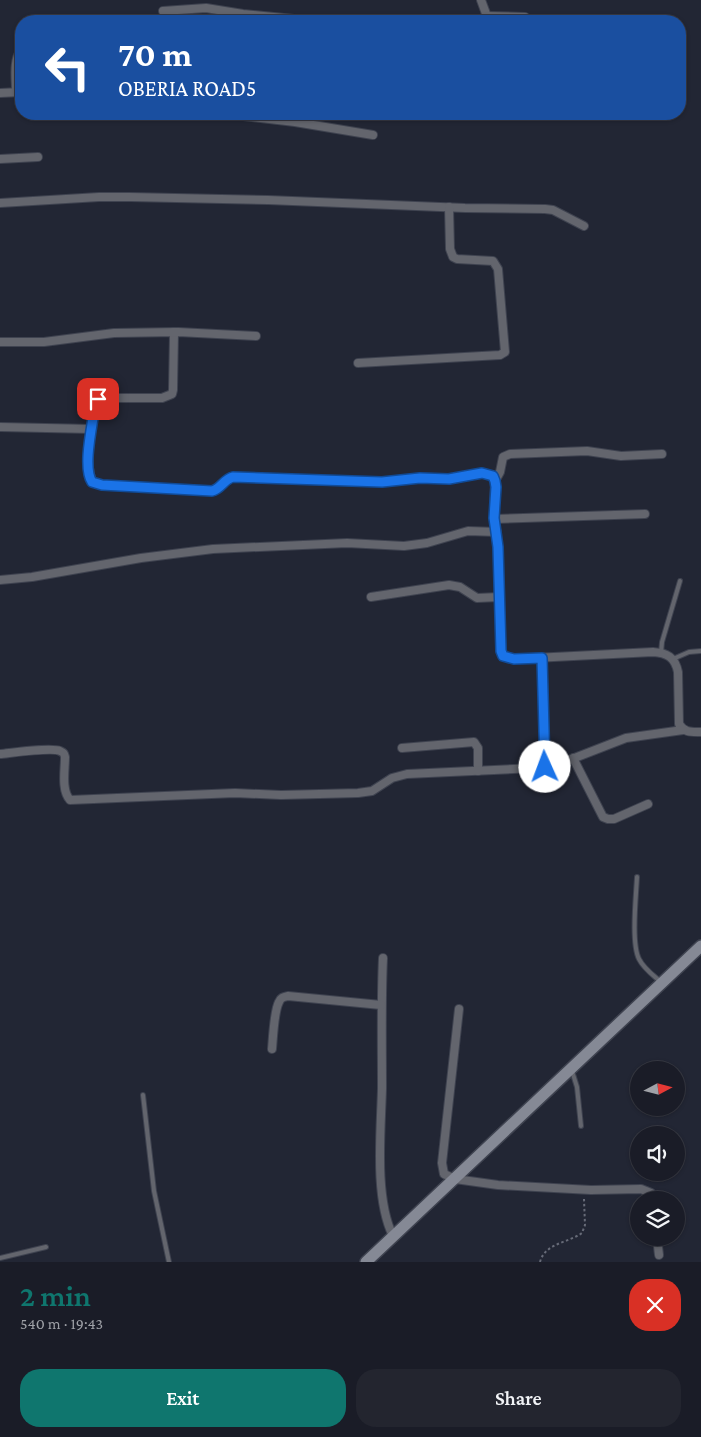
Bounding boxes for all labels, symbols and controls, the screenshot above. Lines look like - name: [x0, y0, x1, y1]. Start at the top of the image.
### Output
- icon: left: [35, 35, 100, 100]
- text: 70 m: [118, 35, 192, 74]
- text: OBERIA ROAD5: [118, 76, 256, 101]
- pin: [77, 378, 119, 420]
- icon: arrive: [84, 385, 112, 413]
- position arrow: [518, 740, 570, 792]
- north arrow: [630, 1061, 685, 1116]
- map controls: [630, 1061, 685, 1246]
- button: sound: [630, 1126, 685, 1181]
- button: layers: [630, 1191, 685, 1246]
- text: 2 min: [20, 1279, 91, 1312]
- button: close: [629, 1279, 681, 1331]
- text: 540 m · 19:43: [20, 1315, 103, 1332]
- button: Exit: [20, 1369, 346, 1427]
- button: Share: [356, 1369, 681, 1427]

